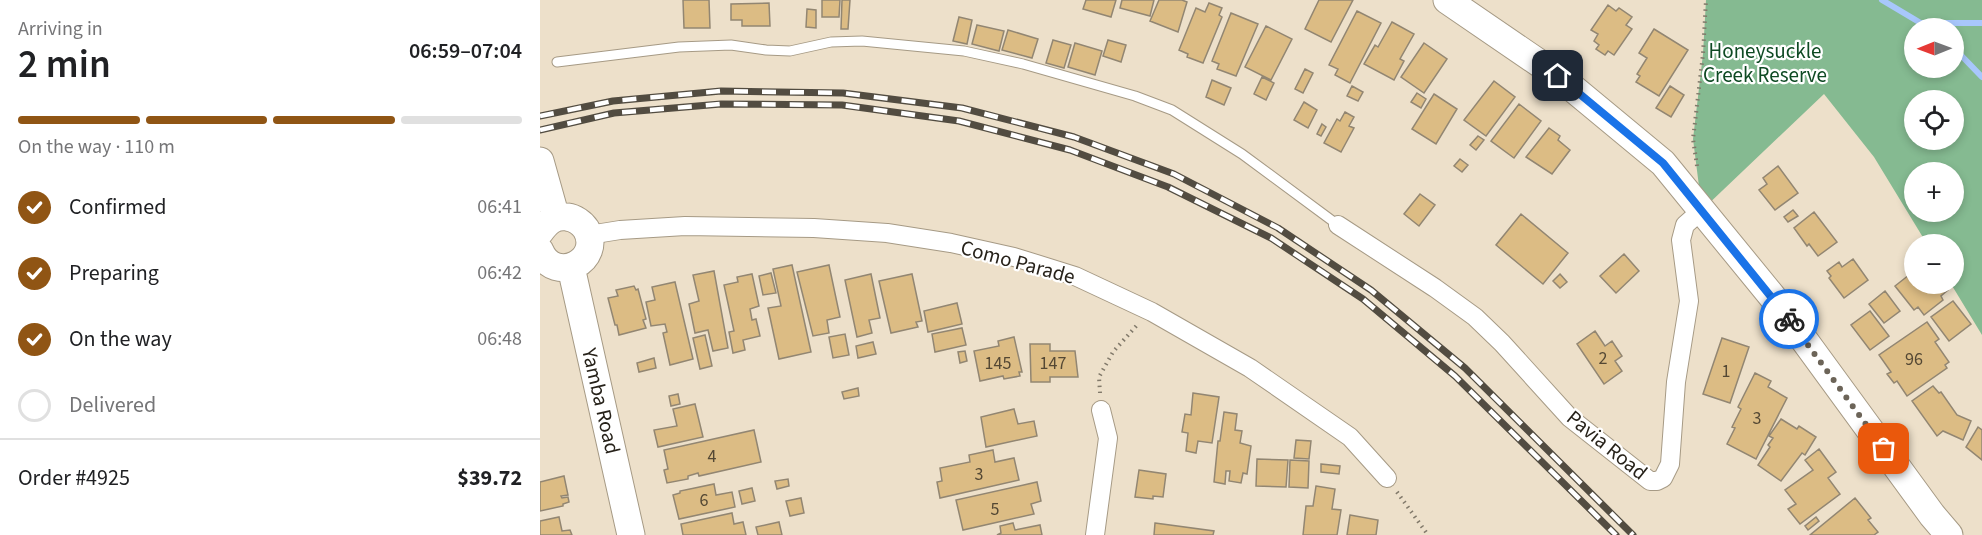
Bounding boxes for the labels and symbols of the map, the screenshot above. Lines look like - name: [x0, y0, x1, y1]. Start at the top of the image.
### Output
- north arrow: [1904, 18, 1964, 78]
- park label: Honeysuckle Creek Reserve: [1703, 36, 1827, 90]
- pin: [1532, 50, 1583, 101]
- street label: Como Parade: [957, 232, 1079, 292]
- courier: [1759, 289, 1819, 349]
- street label: Yamba Road: [574, 344, 628, 457]
- house number: 2: [1599, 346, 1608, 371]
- house number: 96: [1905, 347, 1923, 372]
- house number: 145: [985, 351, 1011, 376]
- house number: 147: [1040, 351, 1066, 376]
- house number: 1: [1722, 359, 1730, 384]
- street label: Pavia Road: [1560, 403, 1654, 487]
- house number: 3: [1753, 406, 1762, 431]
- pin: [1858, 423, 1909, 474]
- house number: 4: [708, 444, 717, 469]
- house number: 3: [975, 462, 984, 487]
- house number: 6: [700, 488, 709, 513]
- house number: 5: [991, 497, 1000, 522]

